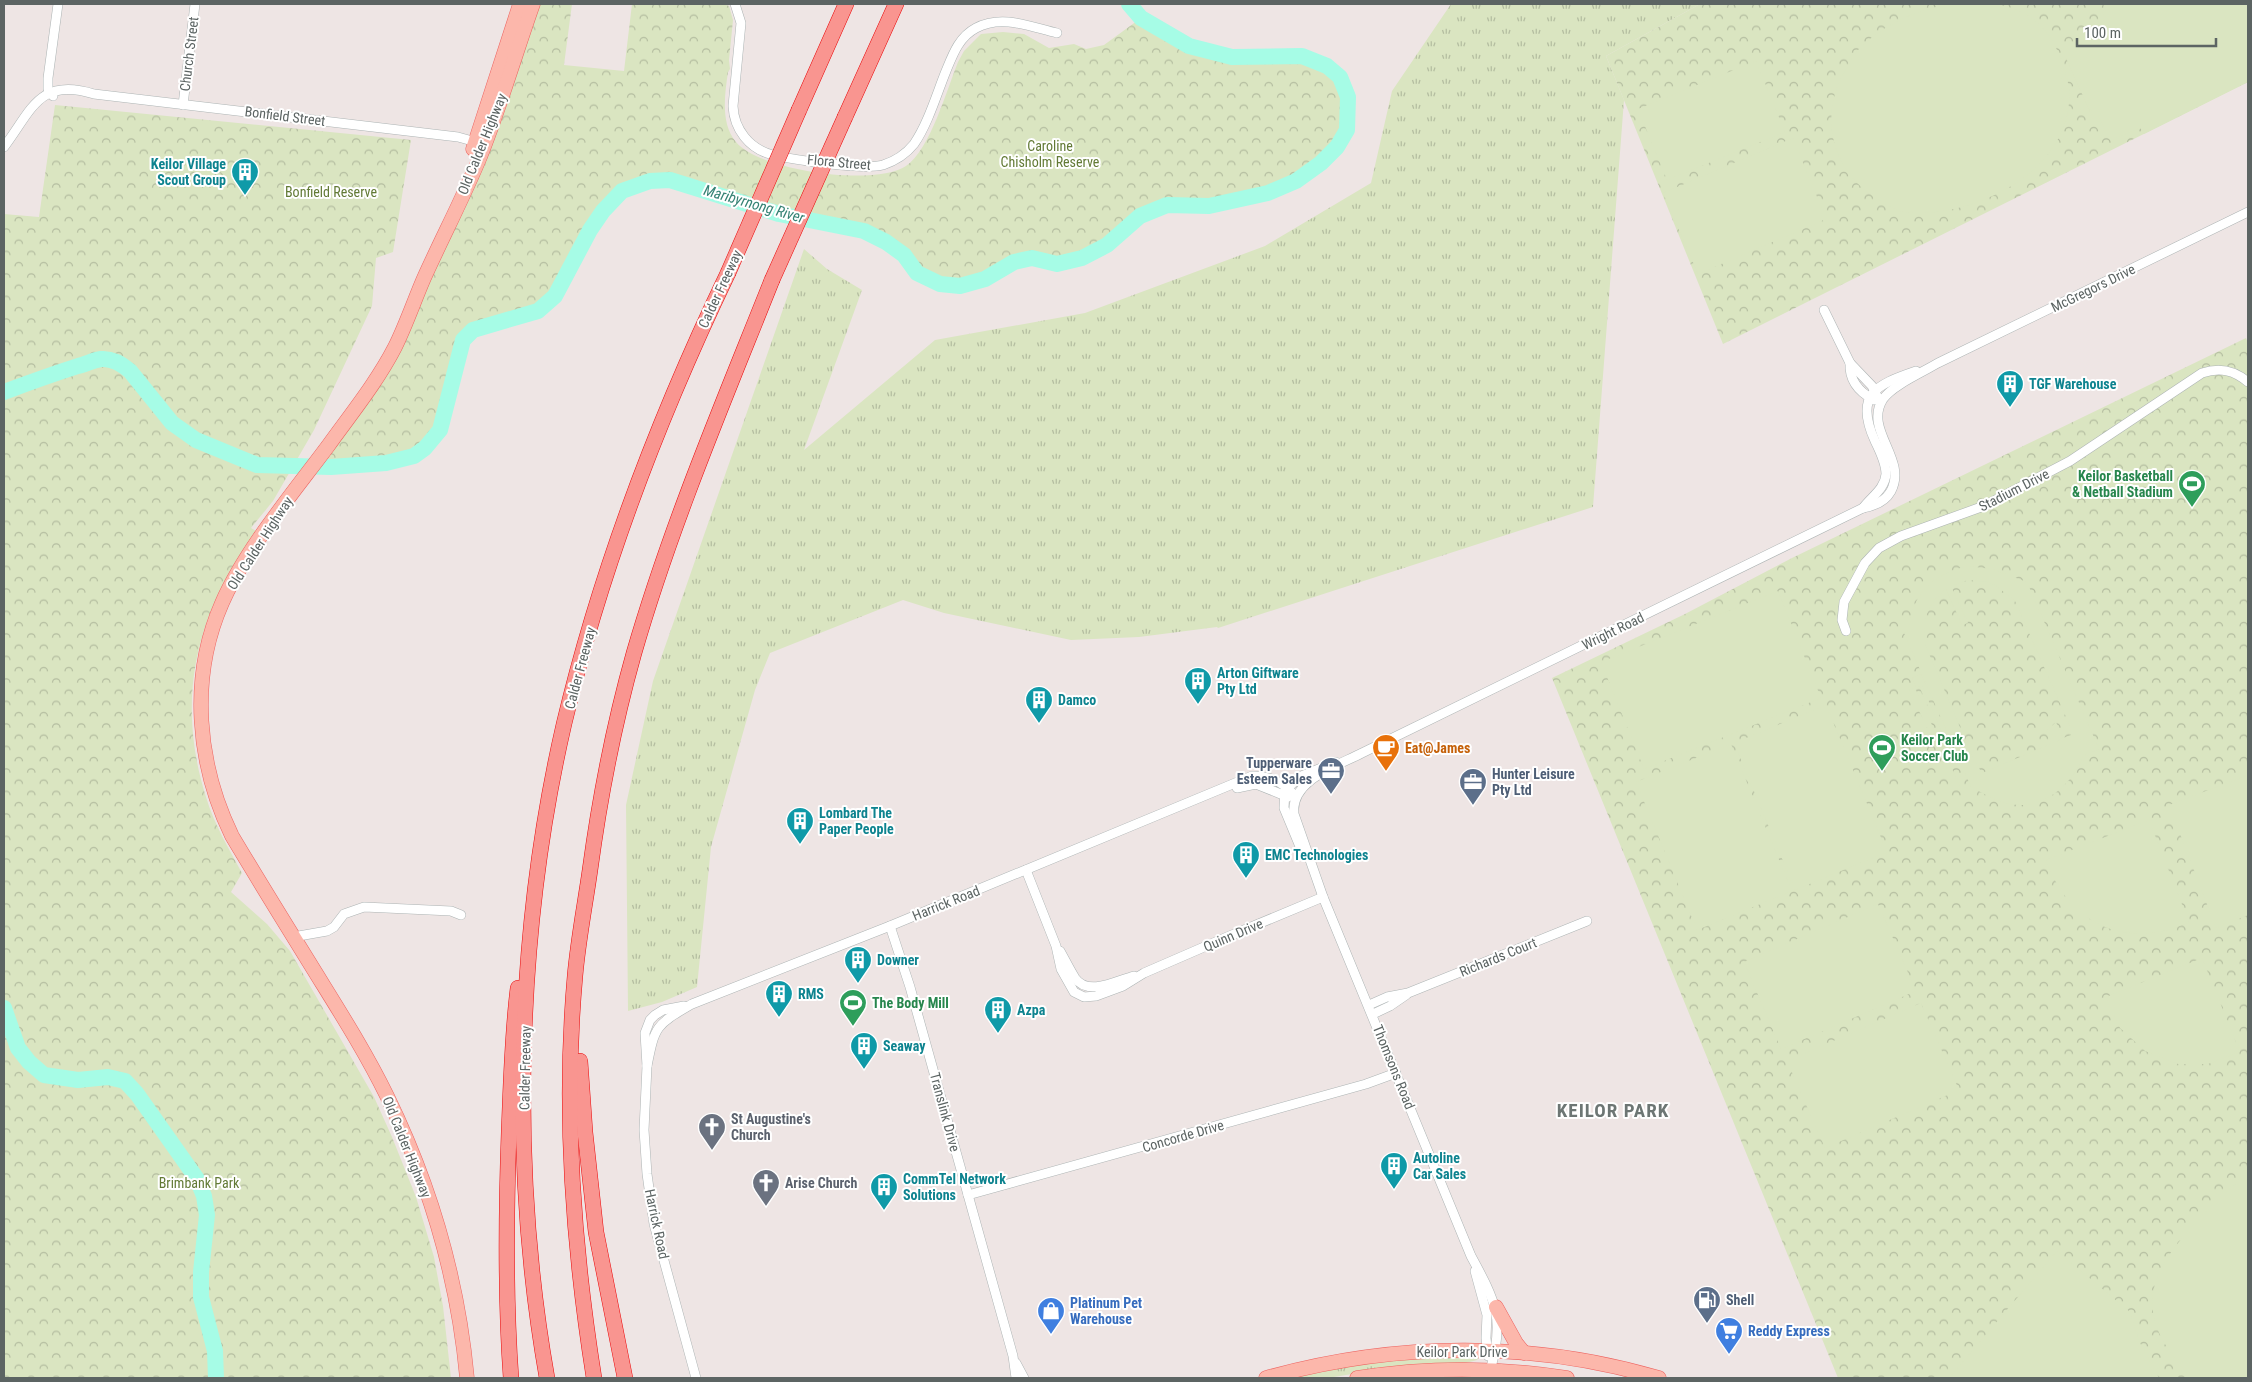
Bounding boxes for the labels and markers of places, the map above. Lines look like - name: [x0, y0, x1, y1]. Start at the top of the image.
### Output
- place label: Keilor Village Scout Group: [151, 156, 226, 188]
- building icon: Keilor Village Scout Group: [230, 157, 260, 196]
- building icon: TGF Warehouse: [1995, 369, 2025, 408]
- place label: TGF Warehouse: [2029, 376, 2117, 392]
- place label: Keilor Basketball & Netball Stadium: [2072, 468, 2173, 500]
- sports icon: Keilor Basketball & Netball Stadium: [2177, 469, 2207, 508]
- place label: Arton Giftware Pty Ltd: [1217, 665, 1299, 697]
- building icon: Arton Giftware Pty Ltd: [1183, 666, 1213, 705]
- building icon: Damco: [1024, 685, 1054, 724]
- place label: Damco: [1058, 692, 1096, 708]
- place label: Keilor Park Soccer Club: [1901, 732, 1968, 764]
- cafe icon: Eat@James: [1371, 733, 1401, 772]
- sports icon: Keilor Park Soccer Club: [1867, 733, 1897, 772]
- place label: Eat@James: [1405, 740, 1470, 756]
- place label: Tupperware Esteem Sales: [1237, 755, 1312, 787]
- office icon: Tupperware Esteem Sales: [1316, 756, 1346, 795]
- place label: Hunter Leisure Pty Ltd: [1492, 766, 1575, 798]
- office icon: Hunter Leisure Pty Ltd: [1458, 767, 1488, 806]
- place label: Lombard The Paper People: [819, 805, 894, 837]
- building icon: Lombard The Paper People: [785, 806, 815, 845]
- building icon: EMC Technologies: [1231, 840, 1261, 879]
- place label: EMC Technologies: [1265, 847, 1368, 863]
- building icon: Downer: [843, 945, 873, 984]
- place label: Downer: [877, 952, 919, 968]
- building icon: RMS: [764, 979, 794, 1018]
- place label: RMS: [798, 986, 824, 1002]
- sports icon: The Body Mill: [838, 988, 868, 1027]
- place label: The Body Mill: [872, 995, 949, 1011]
- building icon: Azpa: [983, 995, 1013, 1034]
- place label: Azpa: [1017, 1002, 1046, 1018]
- building icon: Seaway: [849, 1031, 879, 1070]
- place label: Seaway: [883, 1038, 926, 1054]
- place label: St Augustine's Church: [731, 1111, 811, 1143]
- church icon: St Augustine's Church: [697, 1112, 727, 1151]
- place label: Autoline Car Sales: [1413, 1150, 1466, 1182]
- building icon: Autoline Car Sales: [1379, 1151, 1409, 1190]
- church icon: Arise Church: [751, 1168, 781, 1207]
- place label: CommTel Network Solutions: [903, 1171, 1006, 1203]
- building icon: CommTel Network Solutions: [869, 1172, 899, 1211]
- place label: Arise Church: [785, 1175, 858, 1191]
- fuel station icon: Shell: [1692, 1285, 1722, 1324]
- place label: Shell: [1726, 1292, 1754, 1308]
- place label: Platinum Pet Warehouse: [1070, 1295, 1142, 1327]
- shop icon: Platinum Pet Warehouse: [1036, 1296, 1066, 1335]
- supermarket icon: Reddy Express: [1714, 1316, 1744, 1355]
- place label: Reddy Express: [1748, 1323, 1830, 1339]

